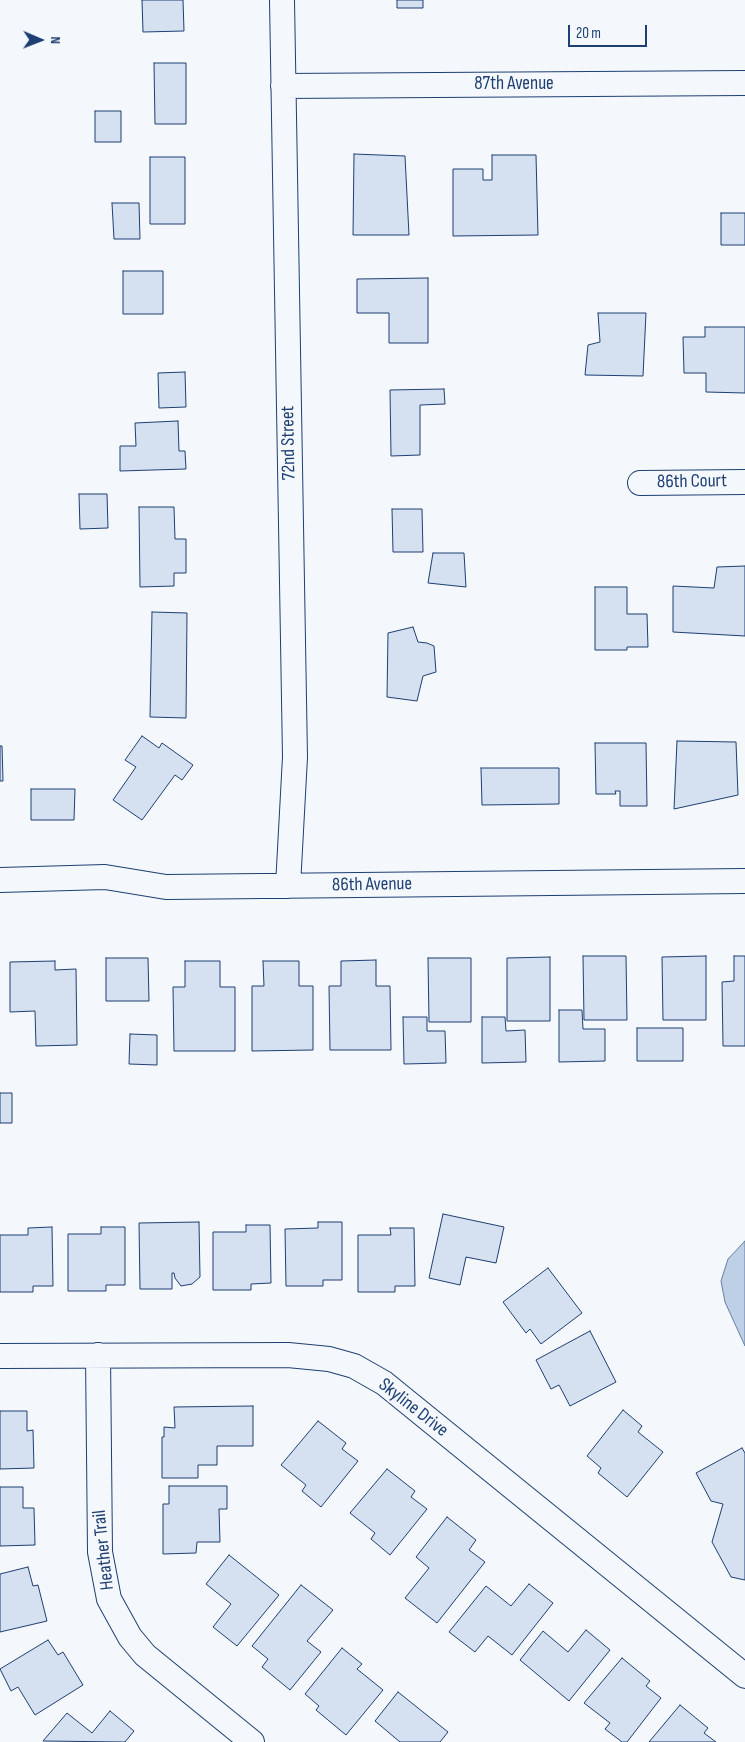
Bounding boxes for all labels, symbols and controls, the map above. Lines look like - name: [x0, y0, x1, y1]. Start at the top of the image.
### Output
- north arrow: [15, 15, 65, 65]
- scale bar: [570, 15, 649, 47]
- text: 20 m: [576, 24, 601, 43]
- text: N: [47, 36, 64, 44]
- street label: 87th Avenue: [474, 73, 554, 95]
- street label: 72nd Street: [277, 406, 301, 480]
- street label: 86th Court: [657, 470, 727, 494]
- street label: 86th Avenue: [332, 873, 412, 897]
- street label: Skyline Drive: [374, 1374, 452, 1442]
- street label: Heather Trail: [88, 1509, 120, 1591]

